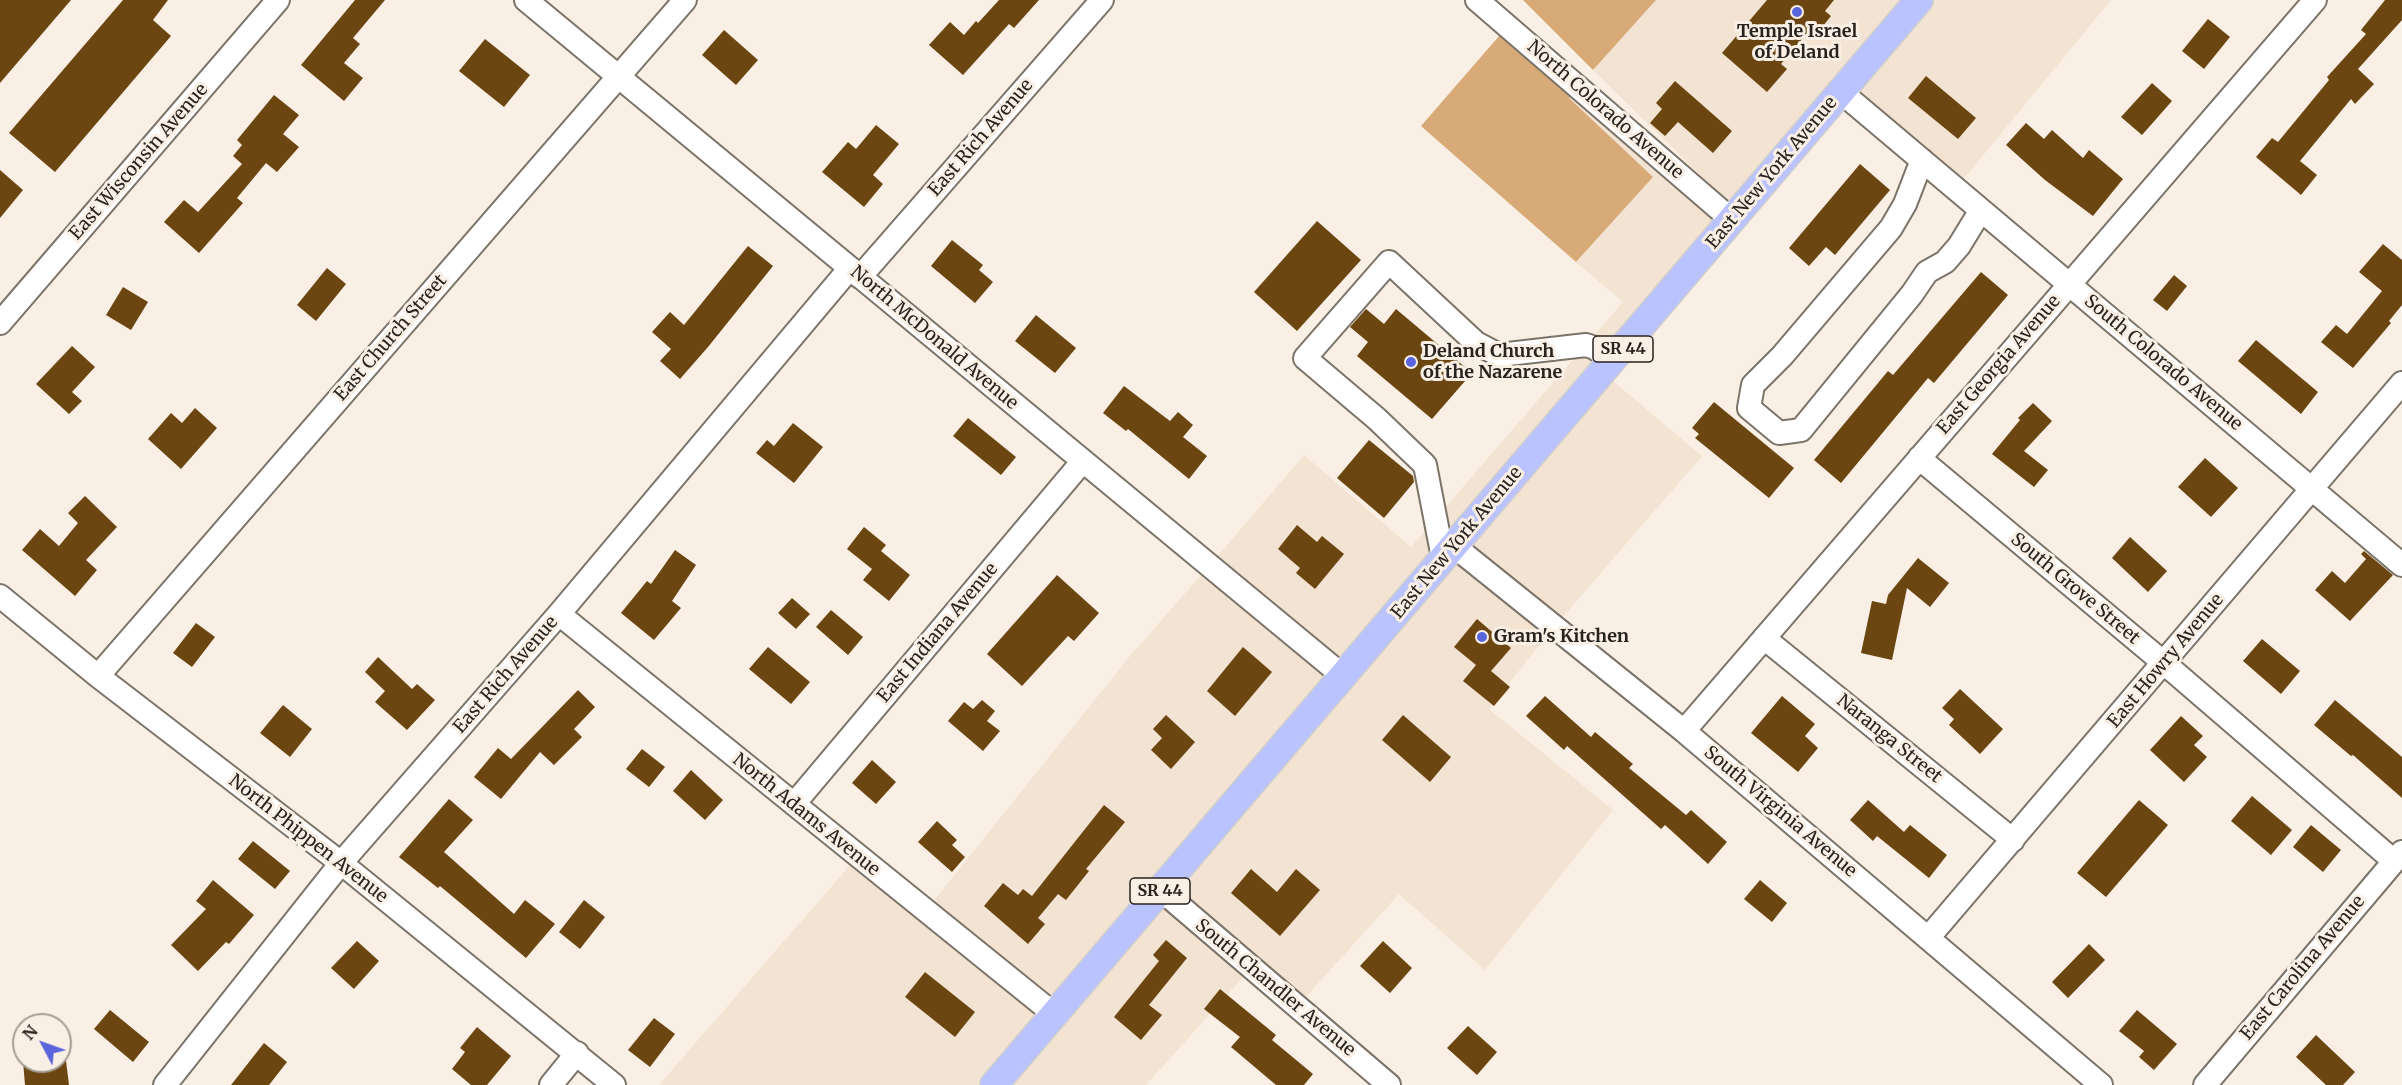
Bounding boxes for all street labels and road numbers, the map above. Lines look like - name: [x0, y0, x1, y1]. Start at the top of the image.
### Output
- street label: North Colorado Avenue: [1523, 36, 1687, 184]
- street label: East Rich Avenue: [924, 75, 1038, 201]
- street label: East Wisconsin Avenue: [65, 80, 213, 244]
- street label: East New York Avenue: [1702, 93, 1842, 253]
- street label: North McDonald Avenue: [846, 262, 1022, 414]
- street label: East Church Street: [330, 270, 452, 406]
- street label: South Colorado Avenue: [2079, 290, 2247, 436]
- street label: East Georgia Avenue: [1933, 291, 2065, 439]
- road number: SR 44: [1593, 336, 1653, 362]
- street label: East New York Avenue: [1387, 463, 1527, 623]
- street label: South Grove Street: [2006, 529, 2144, 649]
- street label: East Indiana Avenue: [873, 559, 1003, 707]
- street label: East Howry Avenue: [2104, 590, 2228, 732]
- street label: East Rich Avenue: [449, 612, 563, 738]
- street label: Naranga Street: [1832, 690, 1946, 788]
- street label: South Virginia Avenue: [1699, 742, 1861, 882]
- street label: North Adams Avenue: [728, 749, 884, 881]
- street label: North Phippen Avenue: [224, 770, 392, 908]
- road number: SR 44: [1130, 878, 1190, 904]
- street label: East Carolina Avenue: [2236, 891, 2370, 1045]
- street label: South Chandler Avenue: [1191, 915, 1359, 1061]

